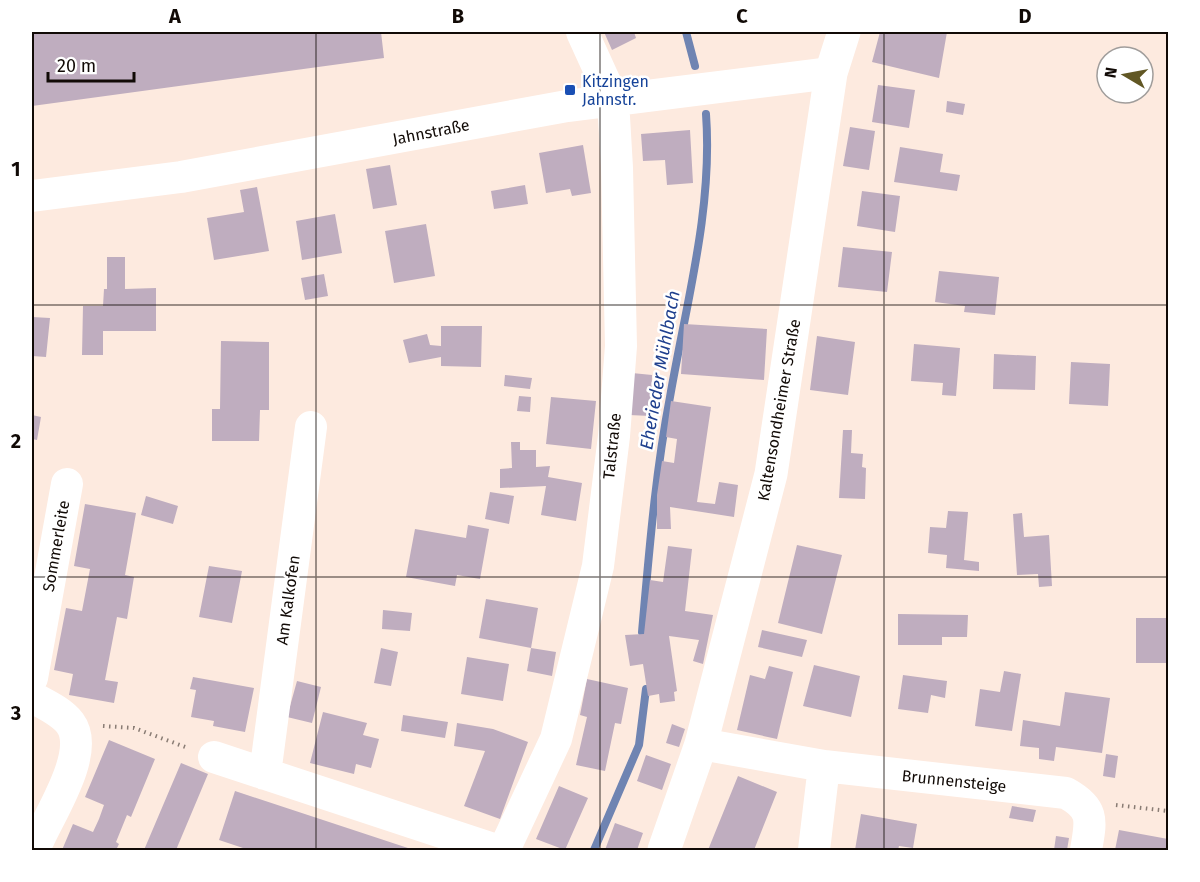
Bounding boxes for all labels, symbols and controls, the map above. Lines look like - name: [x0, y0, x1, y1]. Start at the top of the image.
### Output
- text: A: [168, 4, 182, 28]
- text: B: [452, 4, 464, 28]
- text: C: [736, 4, 748, 28]
- text: D: [1018, 4, 1032, 28]
- scale bar: [48, 45, 134, 83]
- north arrow: [1095, 45, 1155, 105]
- text: 20 m: [57, 55, 96, 77]
- text: N: [1100, 66, 1121, 79]
- place label: Kitzingen Jahnstr.: [582, 72, 649, 109]
- marker: Kitzingen Jahnstr.: [563, 83, 577, 97]
- street label: Jahnstraße: [391, 115, 471, 149]
- text: 1: [11, 157, 21, 181]
- water label: Eherieder Mühlbach: [635, 289, 685, 451]
- street label: Kaltensondheimer Straße: [754, 318, 804, 502]
- street label: Talstraße: [599, 412, 625, 480]
- text: 2: [11, 429, 21, 453]
- street label: Sommerleite: [39, 499, 73, 593]
- street label: Am Kalkofen: [272, 554, 304, 646]
- text: 3: [10, 701, 21, 725]
- street label: Brunnensteige: [901, 766, 1007, 796]

